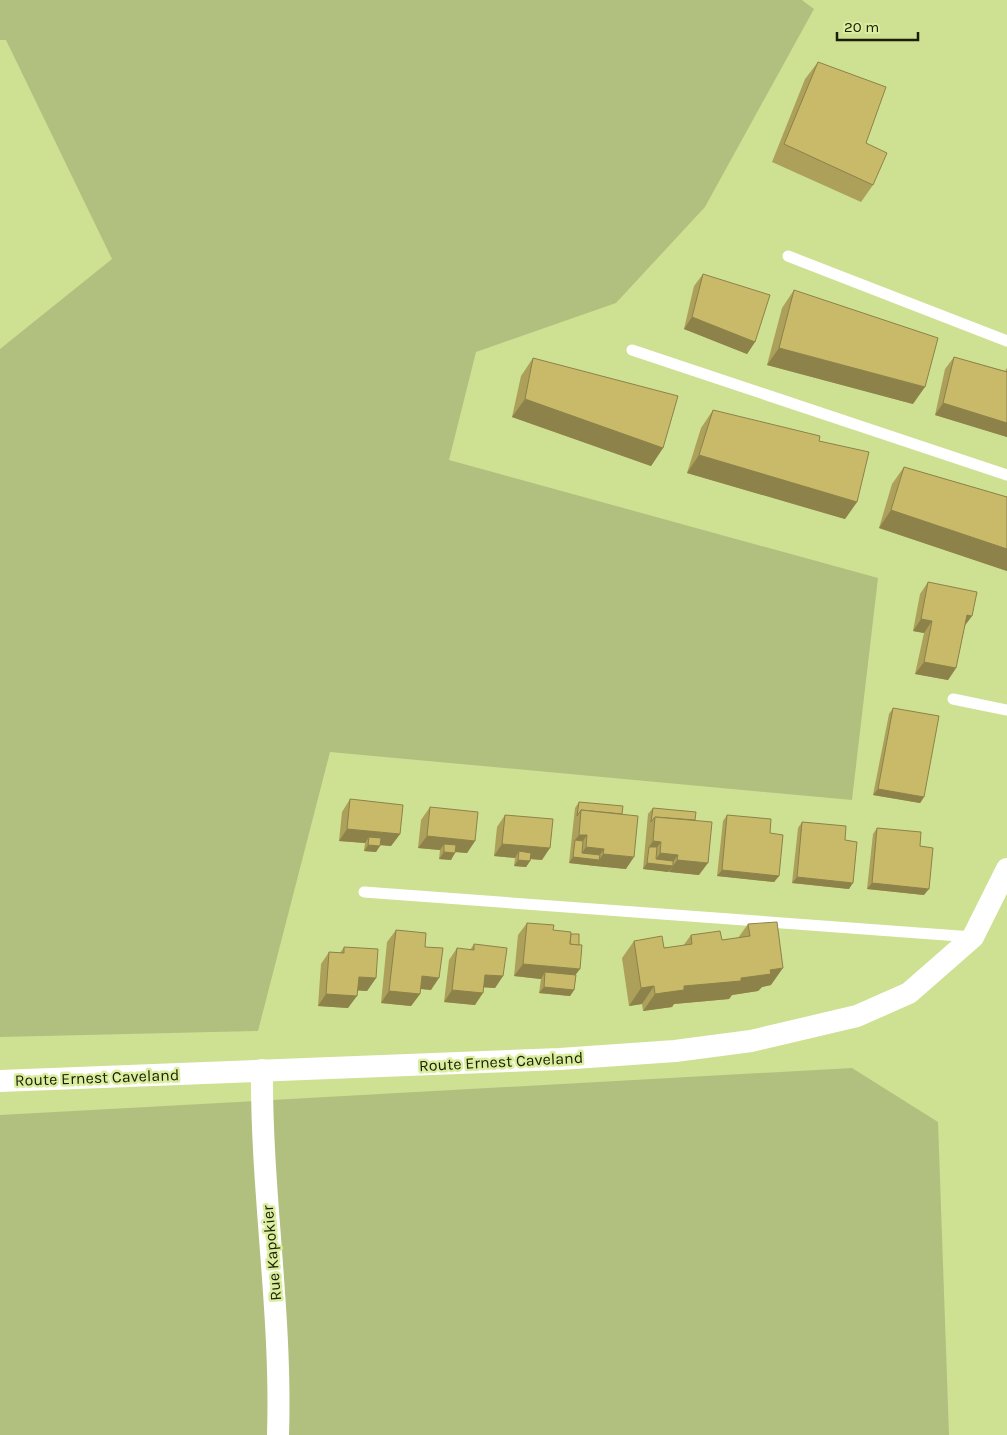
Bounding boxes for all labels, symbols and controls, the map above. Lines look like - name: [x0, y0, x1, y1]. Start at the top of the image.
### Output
- scale bar: [837, 10, 918, 42]
- text: 20 m: [844, 18, 879, 36]
- street label: Route Ernest Caveland: [418, 1048, 584, 1075]
- street label: Route Ernest Caveland: [15, 1065, 180, 1090]
- street label: Rue Kapokier: [258, 1204, 285, 1302]

